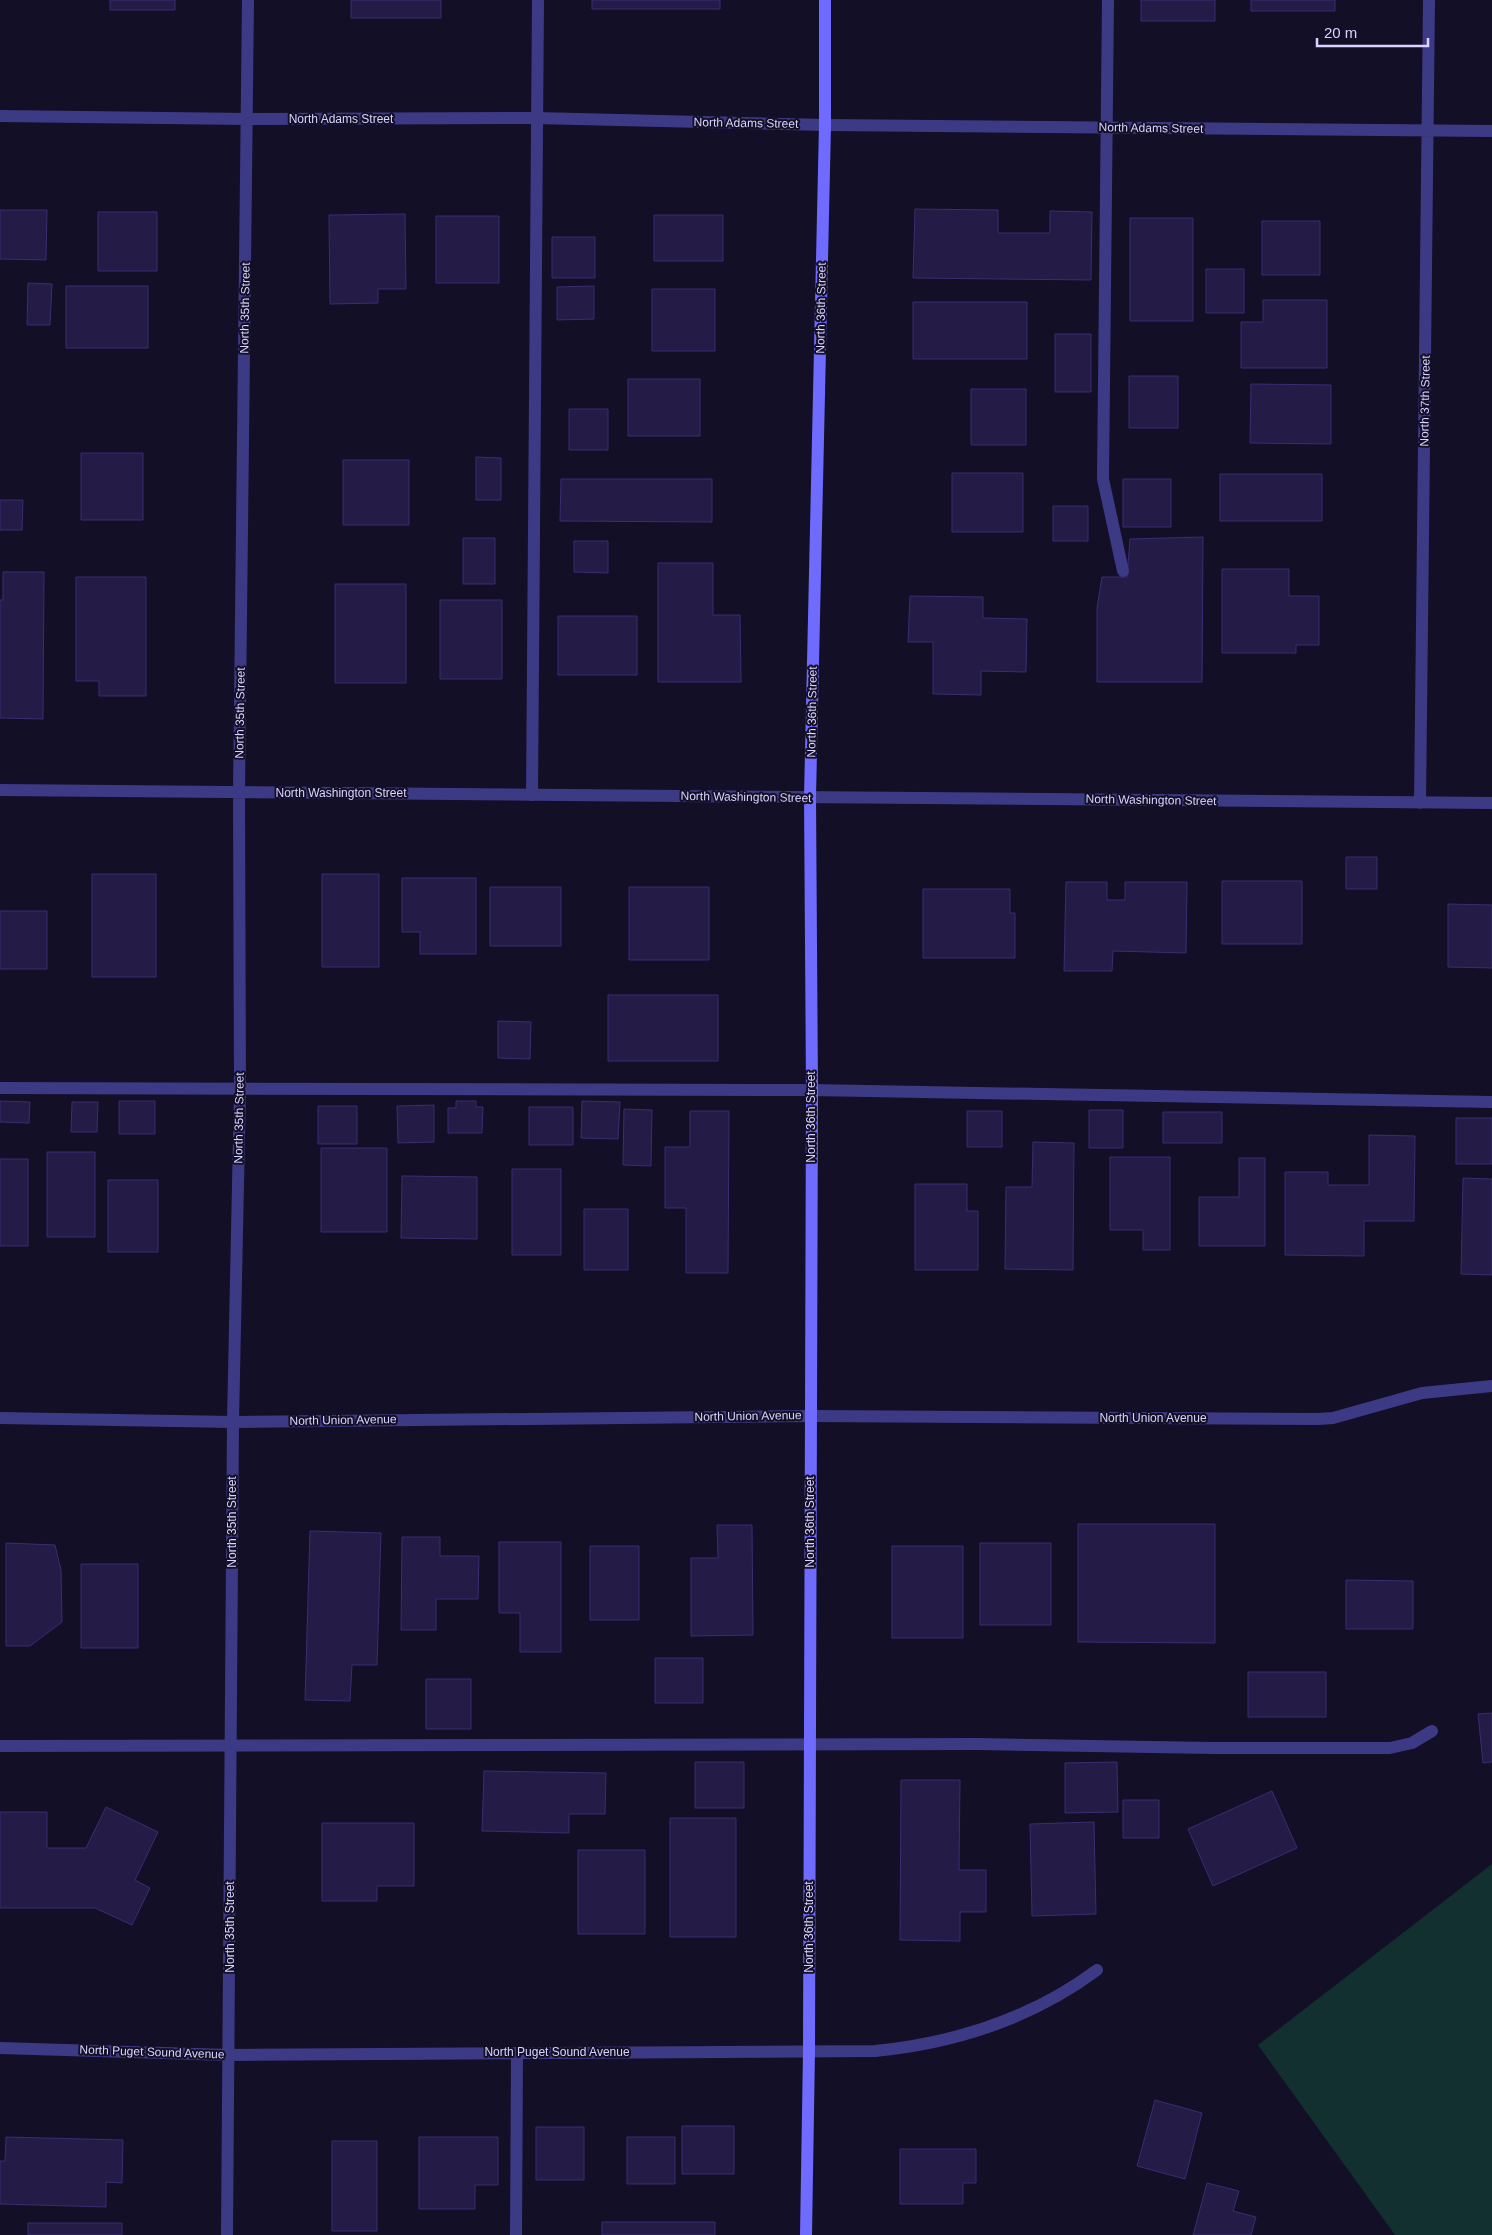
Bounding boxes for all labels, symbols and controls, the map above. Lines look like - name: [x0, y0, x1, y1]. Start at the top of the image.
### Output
- scale bar: [1317, 15, 1428, 47]
- text: 20 m: [1324, 24, 1357, 41]
- street label: North Adams Street: [289, 112, 394, 126]
- street label: North Adams Street: [694, 115, 799, 131]
- street label: North Adams Street: [1099, 120, 1204, 136]
- street label: North 35th Street: [237, 262, 253, 354]
- street label: North 36th Street: [813, 262, 829, 354]
- street label: North 37th Street: [1417, 355, 1433, 447]
- street label: North 36th Street: [804, 666, 820, 758]
- street label: North 35th Street: [232, 667, 248, 759]
- street label: North Washington Street: [276, 786, 407, 800]
- street label: North Washington Street: [680, 789, 812, 805]
- street label: North Washington Street: [1085, 792, 1217, 808]
- street label: North 36th Street: [804, 1071, 818, 1163]
- street label: North 35th Street: [231, 1072, 247, 1164]
- street label: North Union Avenue: [694, 1408, 802, 1424]
- street label: North Union Avenue: [1099, 1411, 1207, 1425]
- street label: North Union Avenue: [289, 1412, 397, 1428]
- street label: North 35th Street: [225, 1476, 239, 1568]
- street label: North 36th Street: [803, 1476, 817, 1568]
- street label: North 35th Street: [223, 1881, 237, 1973]
- street label: North 36th Street: [802, 1881, 816, 1973]
- street label: North Puget Sound Avenue: [79, 2042, 225, 2062]
- street label: North Puget Sound Avenue: [484, 2045, 630, 2059]

